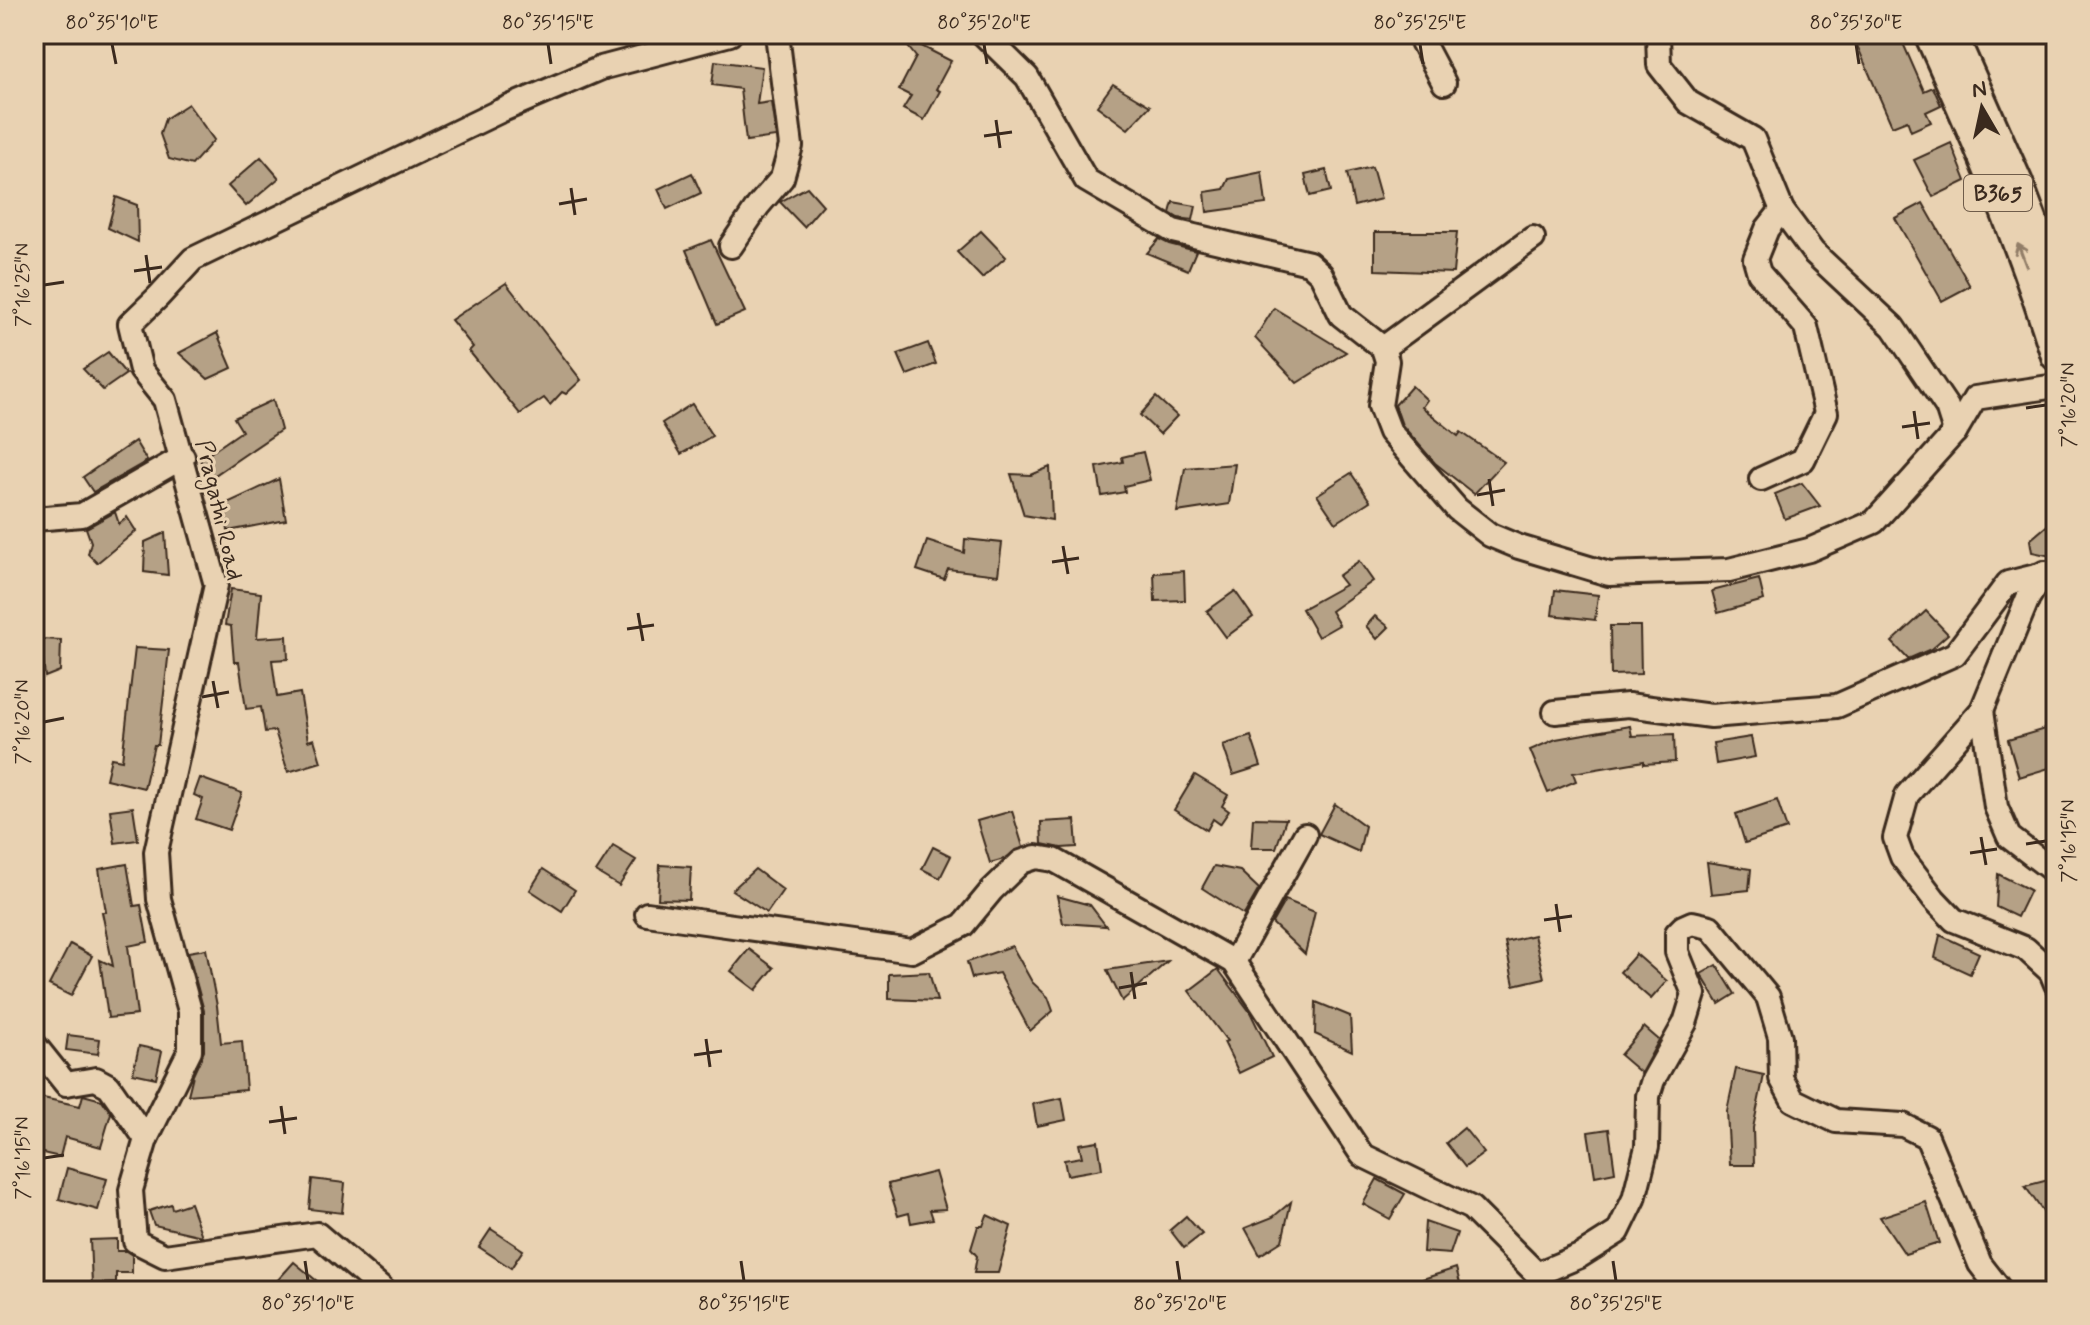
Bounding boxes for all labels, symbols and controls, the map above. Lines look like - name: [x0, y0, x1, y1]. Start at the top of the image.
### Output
- text: 80°35'10"E: [66, 10, 158, 37]
- text: 80°35'15"E: [502, 10, 594, 37]
- text: 80°35'20"E: [937, 10, 1031, 37]
- text: 80°35'25"E: [1374, 10, 1466, 37]
- text: 80°35'30"E: [1810, 10, 1902, 37]
- north arrow: [1942, 68, 2022, 148]
- text: N: [1970, 75, 1989, 105]
- road number: B365: [1964, 175, 2032, 211]
- text: 7°16'25"N: [10, 243, 37, 327]
- one-way arrow: [2014, 243, 2029, 268]
- text: 7°16'20"N: [2056, 363, 2083, 447]
- street label: Pragathi Road: [185, 437, 250, 584]
- text: 7°16'20"N: [10, 680, 37, 764]
- text: 7°16'15"N: [2056, 799, 2083, 883]
- text: 7°16'15"N: [10, 1116, 37, 1200]
- text: 80°35'10"E: [262, 1291, 354, 1318]
- text: 80°35'15"E: [698, 1291, 790, 1318]
- text: 80°35'20"E: [1133, 1291, 1227, 1318]
- text: 80°35'25"E: [1570, 1291, 1662, 1318]

